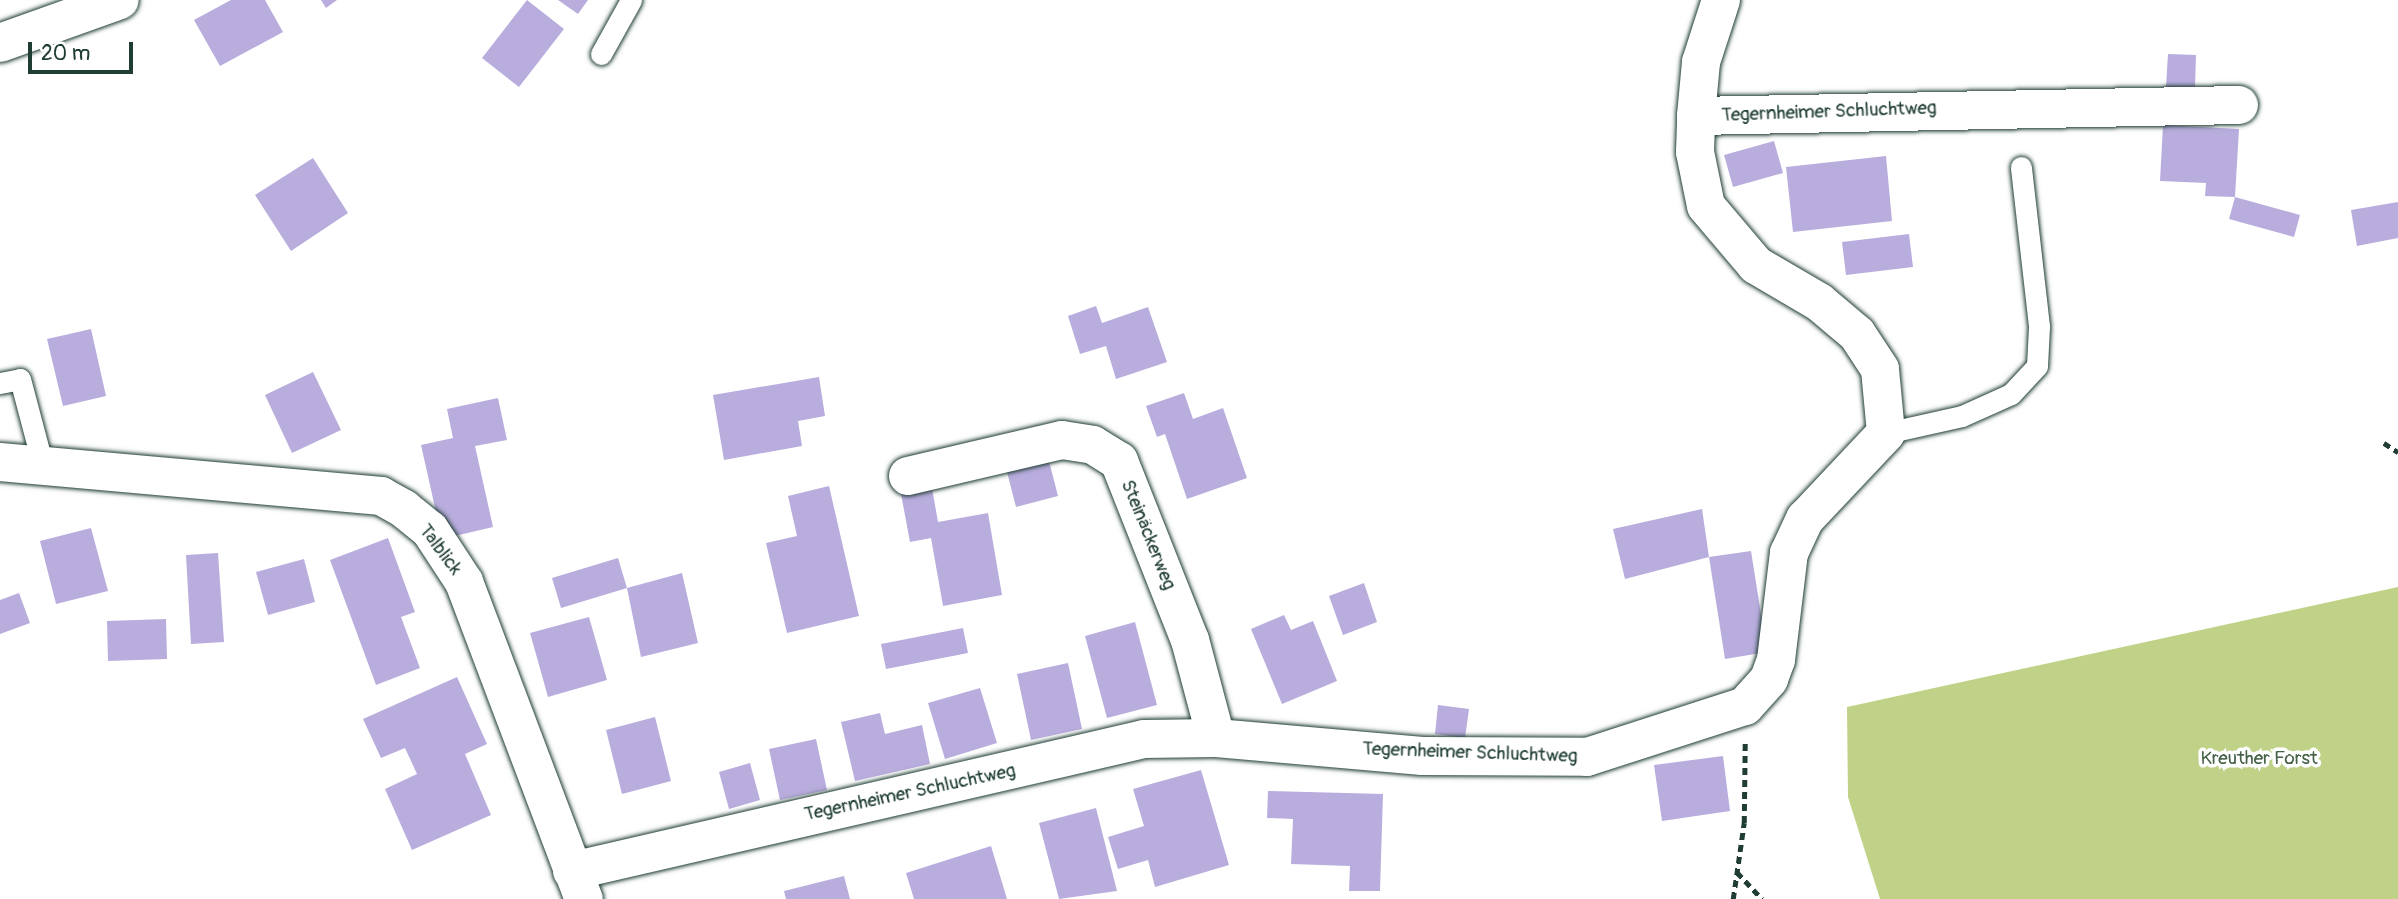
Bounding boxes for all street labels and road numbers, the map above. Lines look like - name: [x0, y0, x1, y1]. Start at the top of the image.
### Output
- street label: Tegernheimer Schluchtweg: [1721, 97, 1937, 127]
- street label: Steinäckerweg: [1116, 477, 1180, 593]
- street label: Talblick: [414, 520, 466, 580]
- street label: Tegernheimer Schluchtweg: [1362, 738, 1578, 768]
- street label: Tegernheimer Schluchtweg: [802, 759, 1018, 827]

